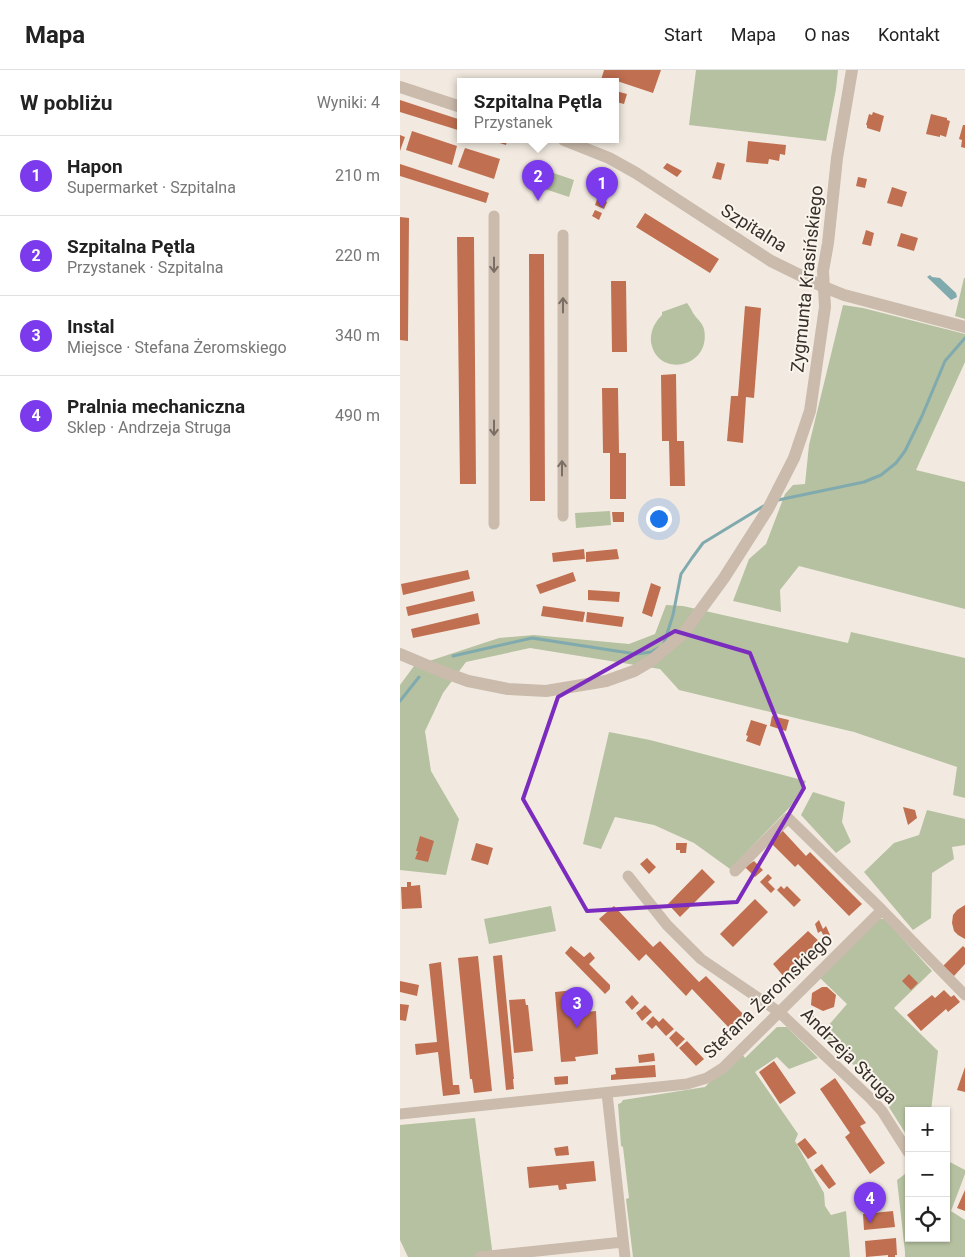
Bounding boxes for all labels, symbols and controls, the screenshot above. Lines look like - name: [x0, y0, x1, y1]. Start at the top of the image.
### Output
- text: Mapa: [25, 21, 85, 49]
- text: Start: [664, 24, 703, 45]
- text: Mapa: [731, 24, 776, 45]
- text: O nas: [804, 24, 850, 45]
- text: Kontakt: [878, 24, 940, 45]
- popup: [457, 78, 619, 143]
- text: Szpitalna Pętla: [474, 90, 602, 113]
- text: W pobliżu: [20, 91, 113, 115]
- text: Wyniki: 4: [317, 93, 380, 112]
- text: Przystanek: [474, 113, 553, 132]
- text: Hapon: [67, 155, 123, 178]
- pin: 2: [522, 160, 554, 201]
- text: 1: [31, 166, 41, 185]
- text: 210 m: [335, 166, 380, 185]
- pin: 1: [586, 167, 618, 208]
- text: Supermarket · Szpitalna: [67, 178, 236, 197]
- street label: Zygmunta Krasińskiego: [786, 184, 827, 374]
- street label: Szpitalna: [717, 199, 791, 256]
- text: Szpitalna Pętla: [67, 235, 195, 258]
- text: 2: [31, 246, 41, 265]
- text: 220 m: [335, 246, 380, 265]
- one-way arrow: [489, 256, 499, 273]
- text: Przystanek · Szpitalna: [67, 258, 223, 277]
- one-way arrow: [558, 297, 568, 314]
- text: Instal: [67, 315, 115, 338]
- text: 3: [31, 326, 41, 345]
- text: 340 m: [335, 326, 380, 345]
- text: Miejsce · Stefana Żeromskiego: [67, 338, 287, 357]
- text: Pralnia mechaniczna: [67, 395, 245, 418]
- text: 4: [31, 406, 41, 425]
- text: 490 m: [335, 406, 380, 425]
- text: Sklep · Andrzeja Struga: [67, 418, 231, 437]
- one-way arrow: [489, 419, 499, 435]
- one-way arrow: [557, 460, 567, 476]
- your location: [646, 506, 672, 532]
- street label: Stefana Żeromskiego: [699, 929, 837, 1063]
- pin: 3: [561, 987, 593, 1028]
- street label: Andrzeja Struga: [797, 1003, 902, 1108]
- map controls: [905, 1107, 950, 1242]
- button: +: [905, 1107, 950, 1152]
- button: −: [905, 1152, 950, 1197]
- pin: 4: [854, 1182, 886, 1223]
- button: locate: [905, 1197, 950, 1242]

